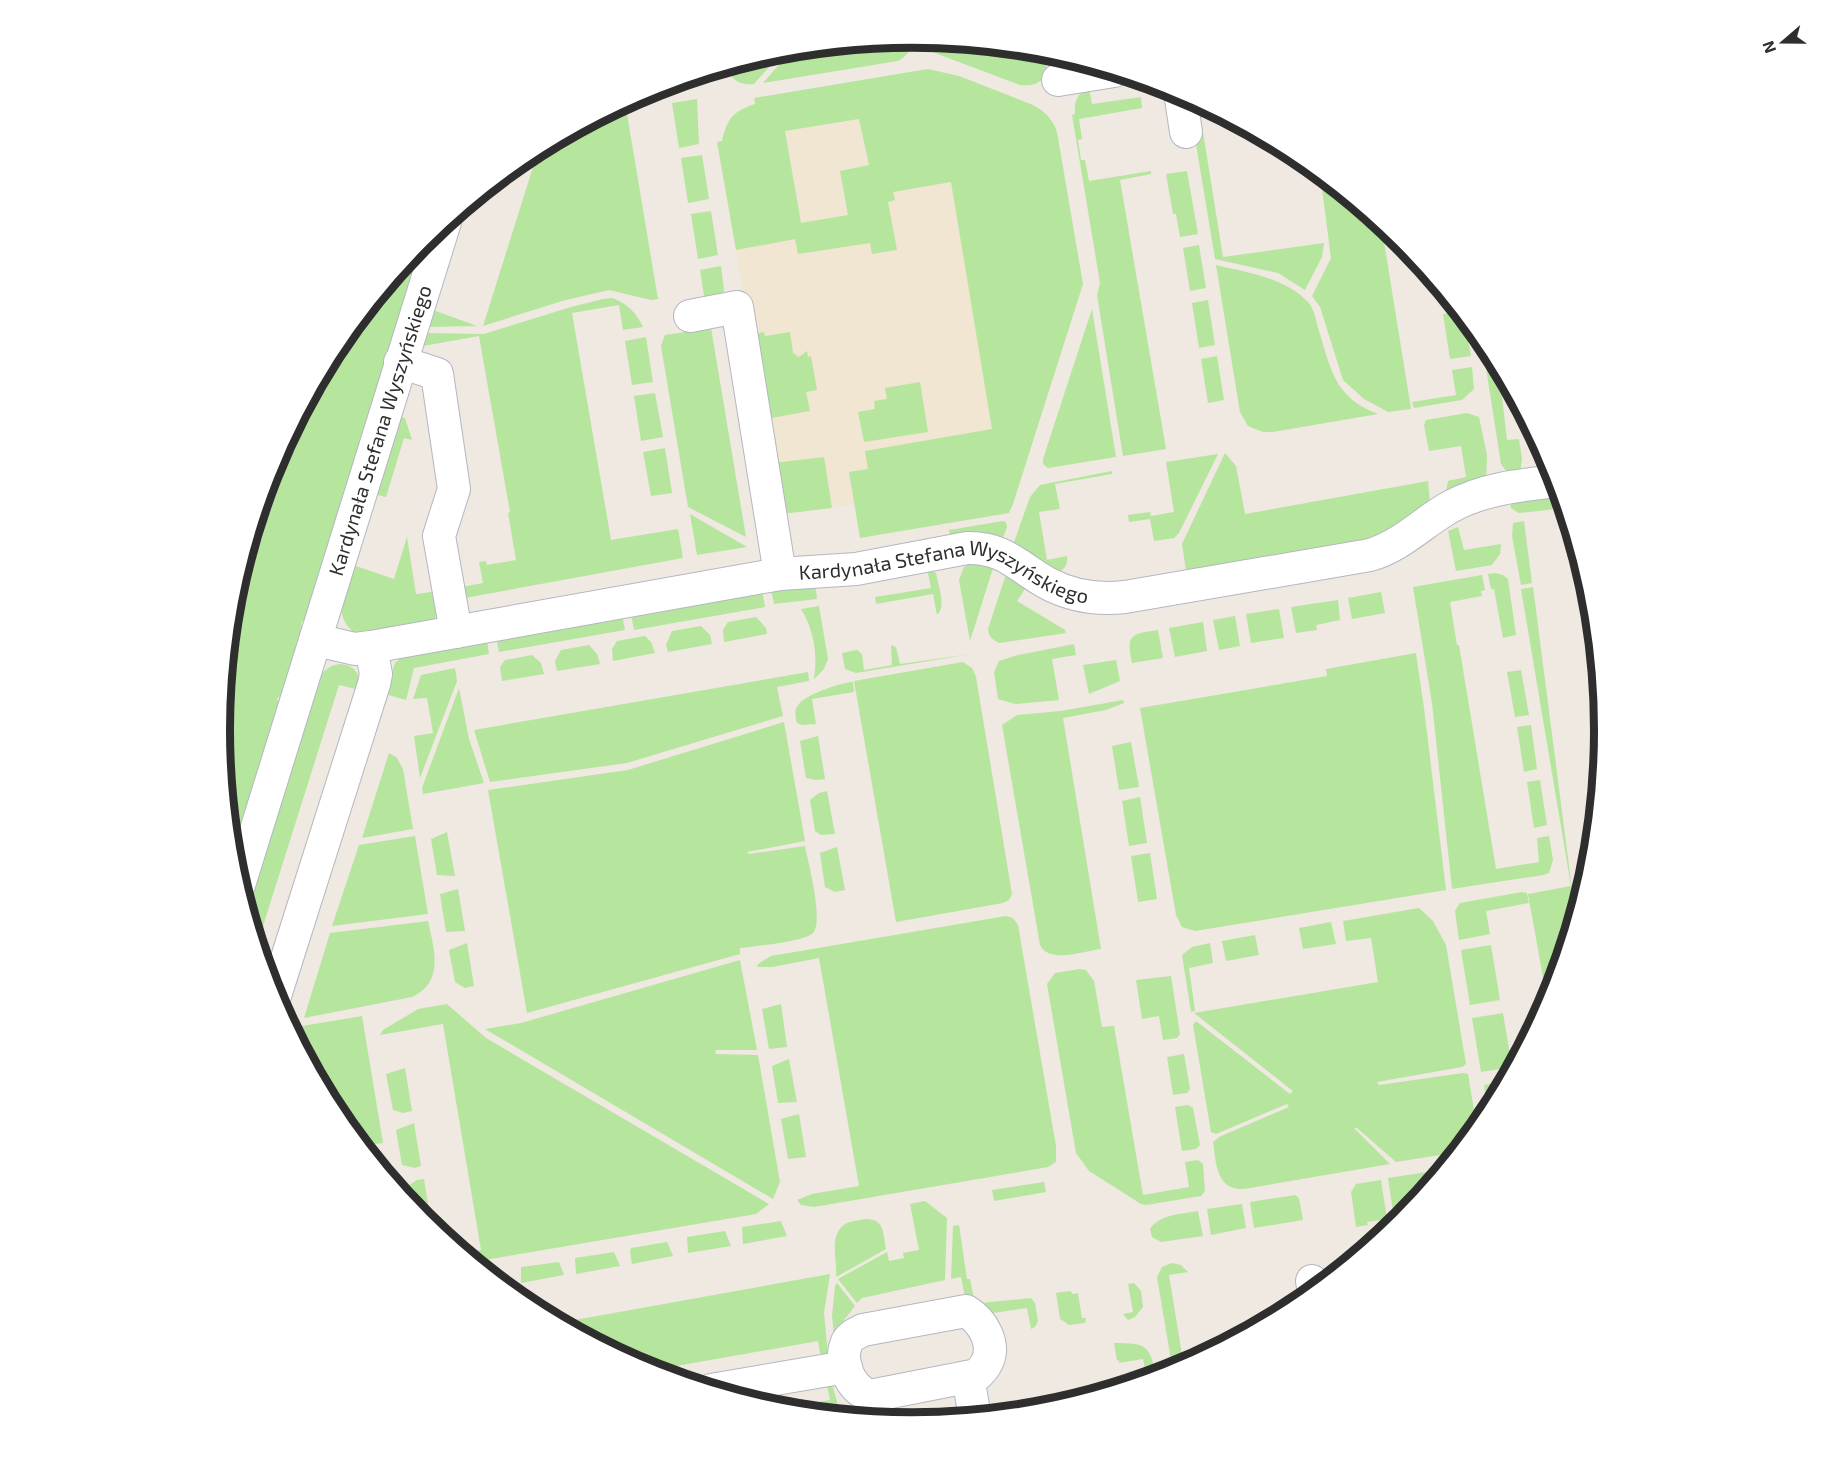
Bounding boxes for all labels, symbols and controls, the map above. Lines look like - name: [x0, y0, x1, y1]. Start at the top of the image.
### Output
- north arrow: [1753, 12, 1813, 72]
- text: N: [1758, 39, 1779, 56]
- street label: Kardynała Stefana Wyszyńskiego: [323, 282, 436, 578]
- street label: Kardynała Stefana Wyszyńskiego: [798, 535, 1091, 607]

